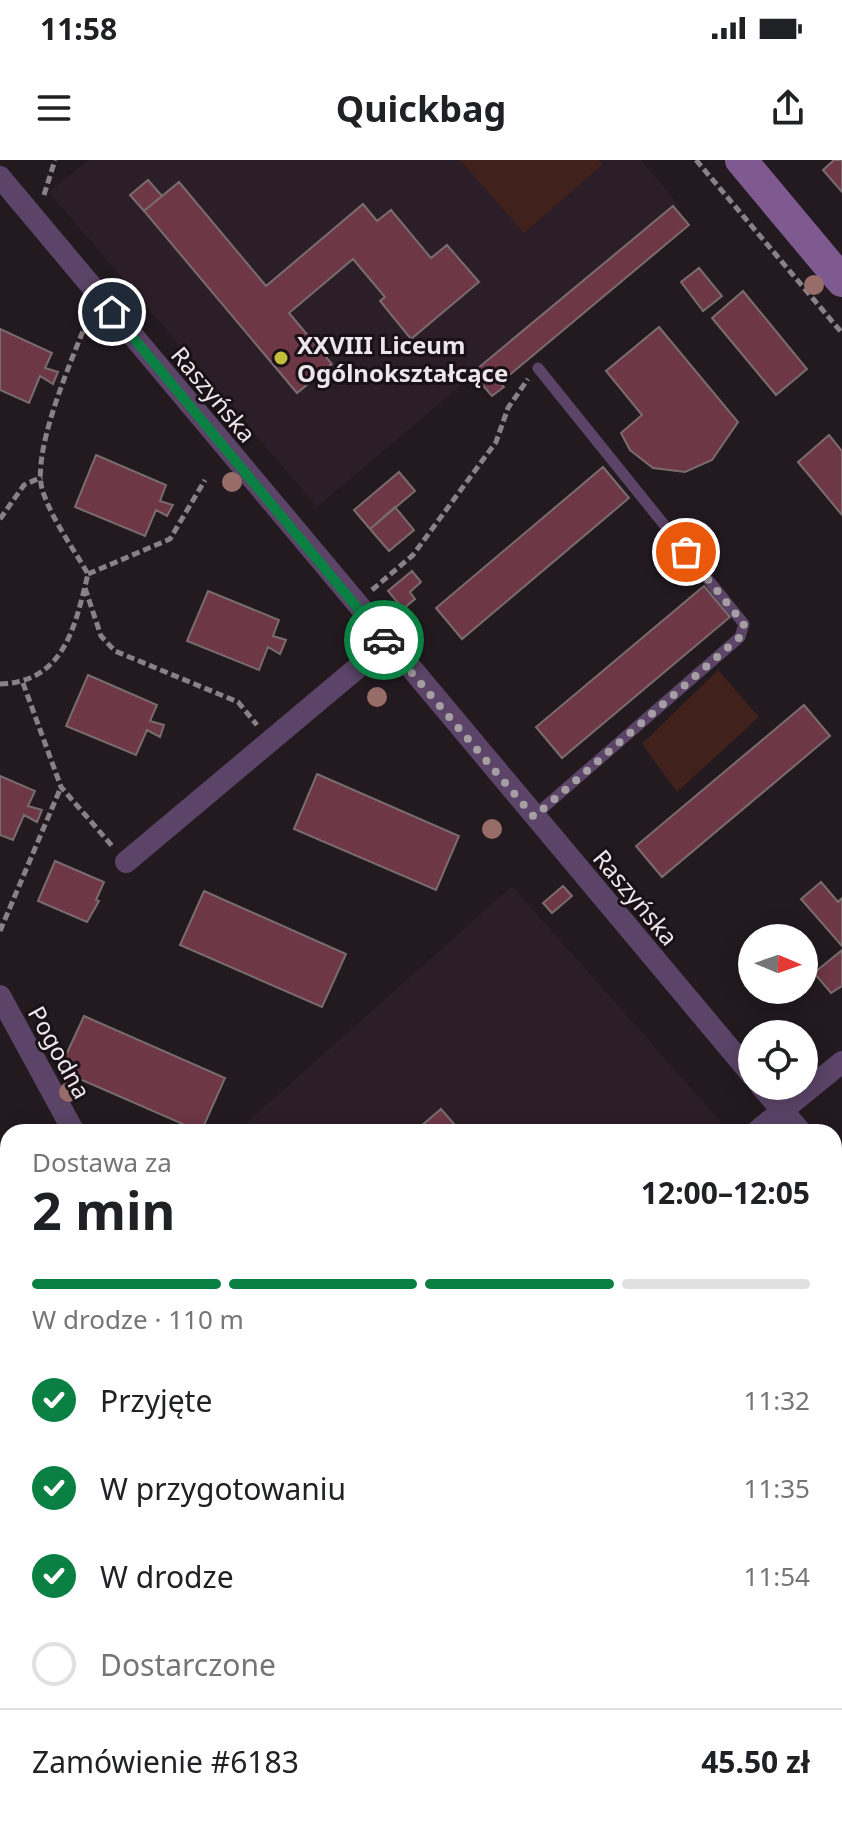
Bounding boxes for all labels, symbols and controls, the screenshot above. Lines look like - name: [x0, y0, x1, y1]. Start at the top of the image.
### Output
- text: 11:58: [40, 8, 117, 49]
- text: Quickbag: [336, 84, 506, 133]
- icon: menu: [32, 86, 76, 130]
- icon: share: [766, 86, 810, 130]
- pin: [78, 278, 146, 346]
- icon: home: [90, 290, 134, 334]
- place label: XXVIII Liceum Ogólnokształcące: [297, 328, 508, 389]
- street label: Raszyńska: [164, 339, 264, 449]
- marker: XXVIII Liceum Ogólnokształcące: [272, 349, 290, 367]
- pin: [652, 518, 720, 586]
- icon: bag: [664, 530, 708, 574]
- courier: [344, 600, 424, 680]
- icon: car: [362, 618, 406, 662]
- street label: Raszyńska: [586, 842, 686, 952]
- north arrow: [738, 924, 818, 1004]
- map controls: [738, 924, 818, 1100]
- street label: Pogodna: [21, 1000, 99, 1104]
- button: locate: [738, 1020, 818, 1100]
- text: Dostawa za: [32, 1144, 172, 1180]
- text: 12:00–12:05: [641, 1172, 810, 1213]
- text: 2 min: [32, 1174, 175, 1245]
- text: W drodze · 110 m: [32, 1301, 244, 1337]
- icon: check: [32, 1378, 76, 1422]
- text: Przyjęte: [100, 1380, 212, 1421]
- text: 11:32: [744, 1382, 810, 1418]
- icon: check: [32, 1466, 76, 1510]
- text: W przygotowaniu: [100, 1468, 346, 1509]
- text: 11:35: [744, 1470, 810, 1506]
- icon: check: [32, 1554, 76, 1598]
- text: W drodze: [100, 1556, 234, 1597]
- text: 11:54: [744, 1558, 810, 1594]
- text: Dostarczone: [100, 1644, 276, 1685]
- text: Zamówienie #6183: [32, 1741, 299, 1782]
- text: 45.50 zł: [701, 1741, 810, 1782]

